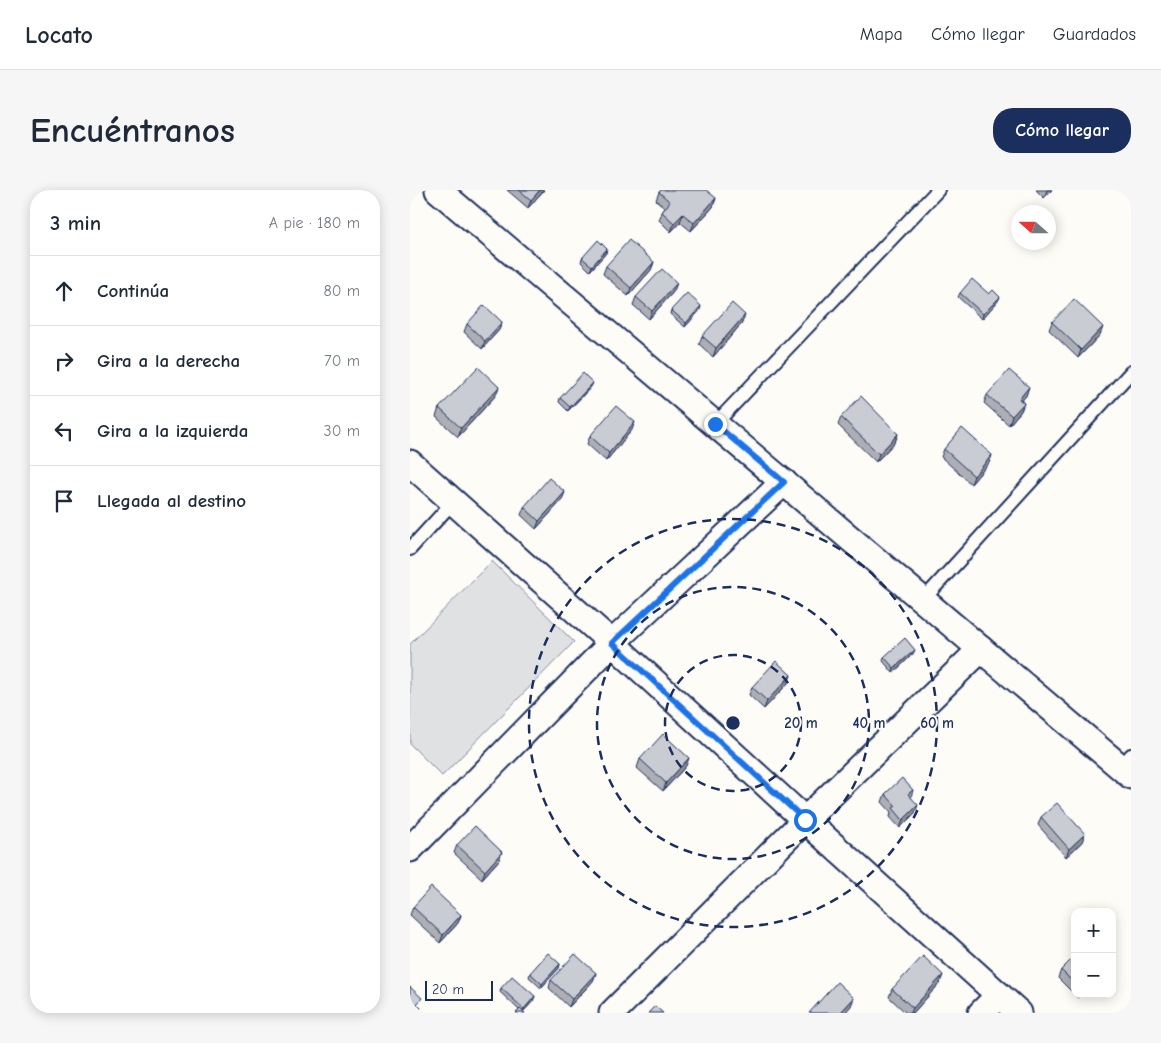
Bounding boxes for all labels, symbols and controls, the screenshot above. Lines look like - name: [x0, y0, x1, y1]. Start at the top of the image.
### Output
- text: Locato: [25, 21, 93, 49]
- text: Mapa: [860, 24, 903, 45]
- text: Cómo llegar: [931, 24, 1025, 45]
- text: Guardados: [1053, 24, 1136, 45]
- button: Cómo llegar: [993, 108, 1131, 153]
- text: Encuéntranos: [30, 110, 235, 151]
- north arrow: [1011, 205, 1056, 250]
- text: 3 min: [50, 211, 101, 235]
- text: A pie · 180 m: [269, 214, 360, 232]
- icon: ahead: [50, 277, 78, 305]
- text: Continúa: [97, 280, 169, 302]
- text: 80 m: [323, 282, 360, 300]
- icon: right: [50, 347, 78, 375]
- text: Gira a la derecha: [97, 350, 240, 372]
- text: 70 m: [324, 352, 360, 370]
- route end: [704, 413, 727, 436]
- icon: left: [50, 417, 78, 445]
- text: Gira a la izquierda: [97, 420, 248, 442]
- text: 30 m: [324, 422, 360, 440]
- icon: arrive: [50, 487, 78, 515]
- text: Llegada al destino: [97, 490, 246, 512]
- centre of rings: [724, 714, 742, 732]
- text: 20 m: [784, 714, 818, 732]
- text: 40 m: [853, 714, 886, 732]
- text: 60 m: [920, 714, 954, 732]
- route start: [794, 809, 817, 832]
- map controls: [1071, 908, 1116, 998]
- button: +: [1071, 908, 1116, 953]
- button: −: [1071, 953, 1116, 998]
- scale bar: [425, 978, 492, 1001]
- text: 20 m: [432, 981, 464, 998]

